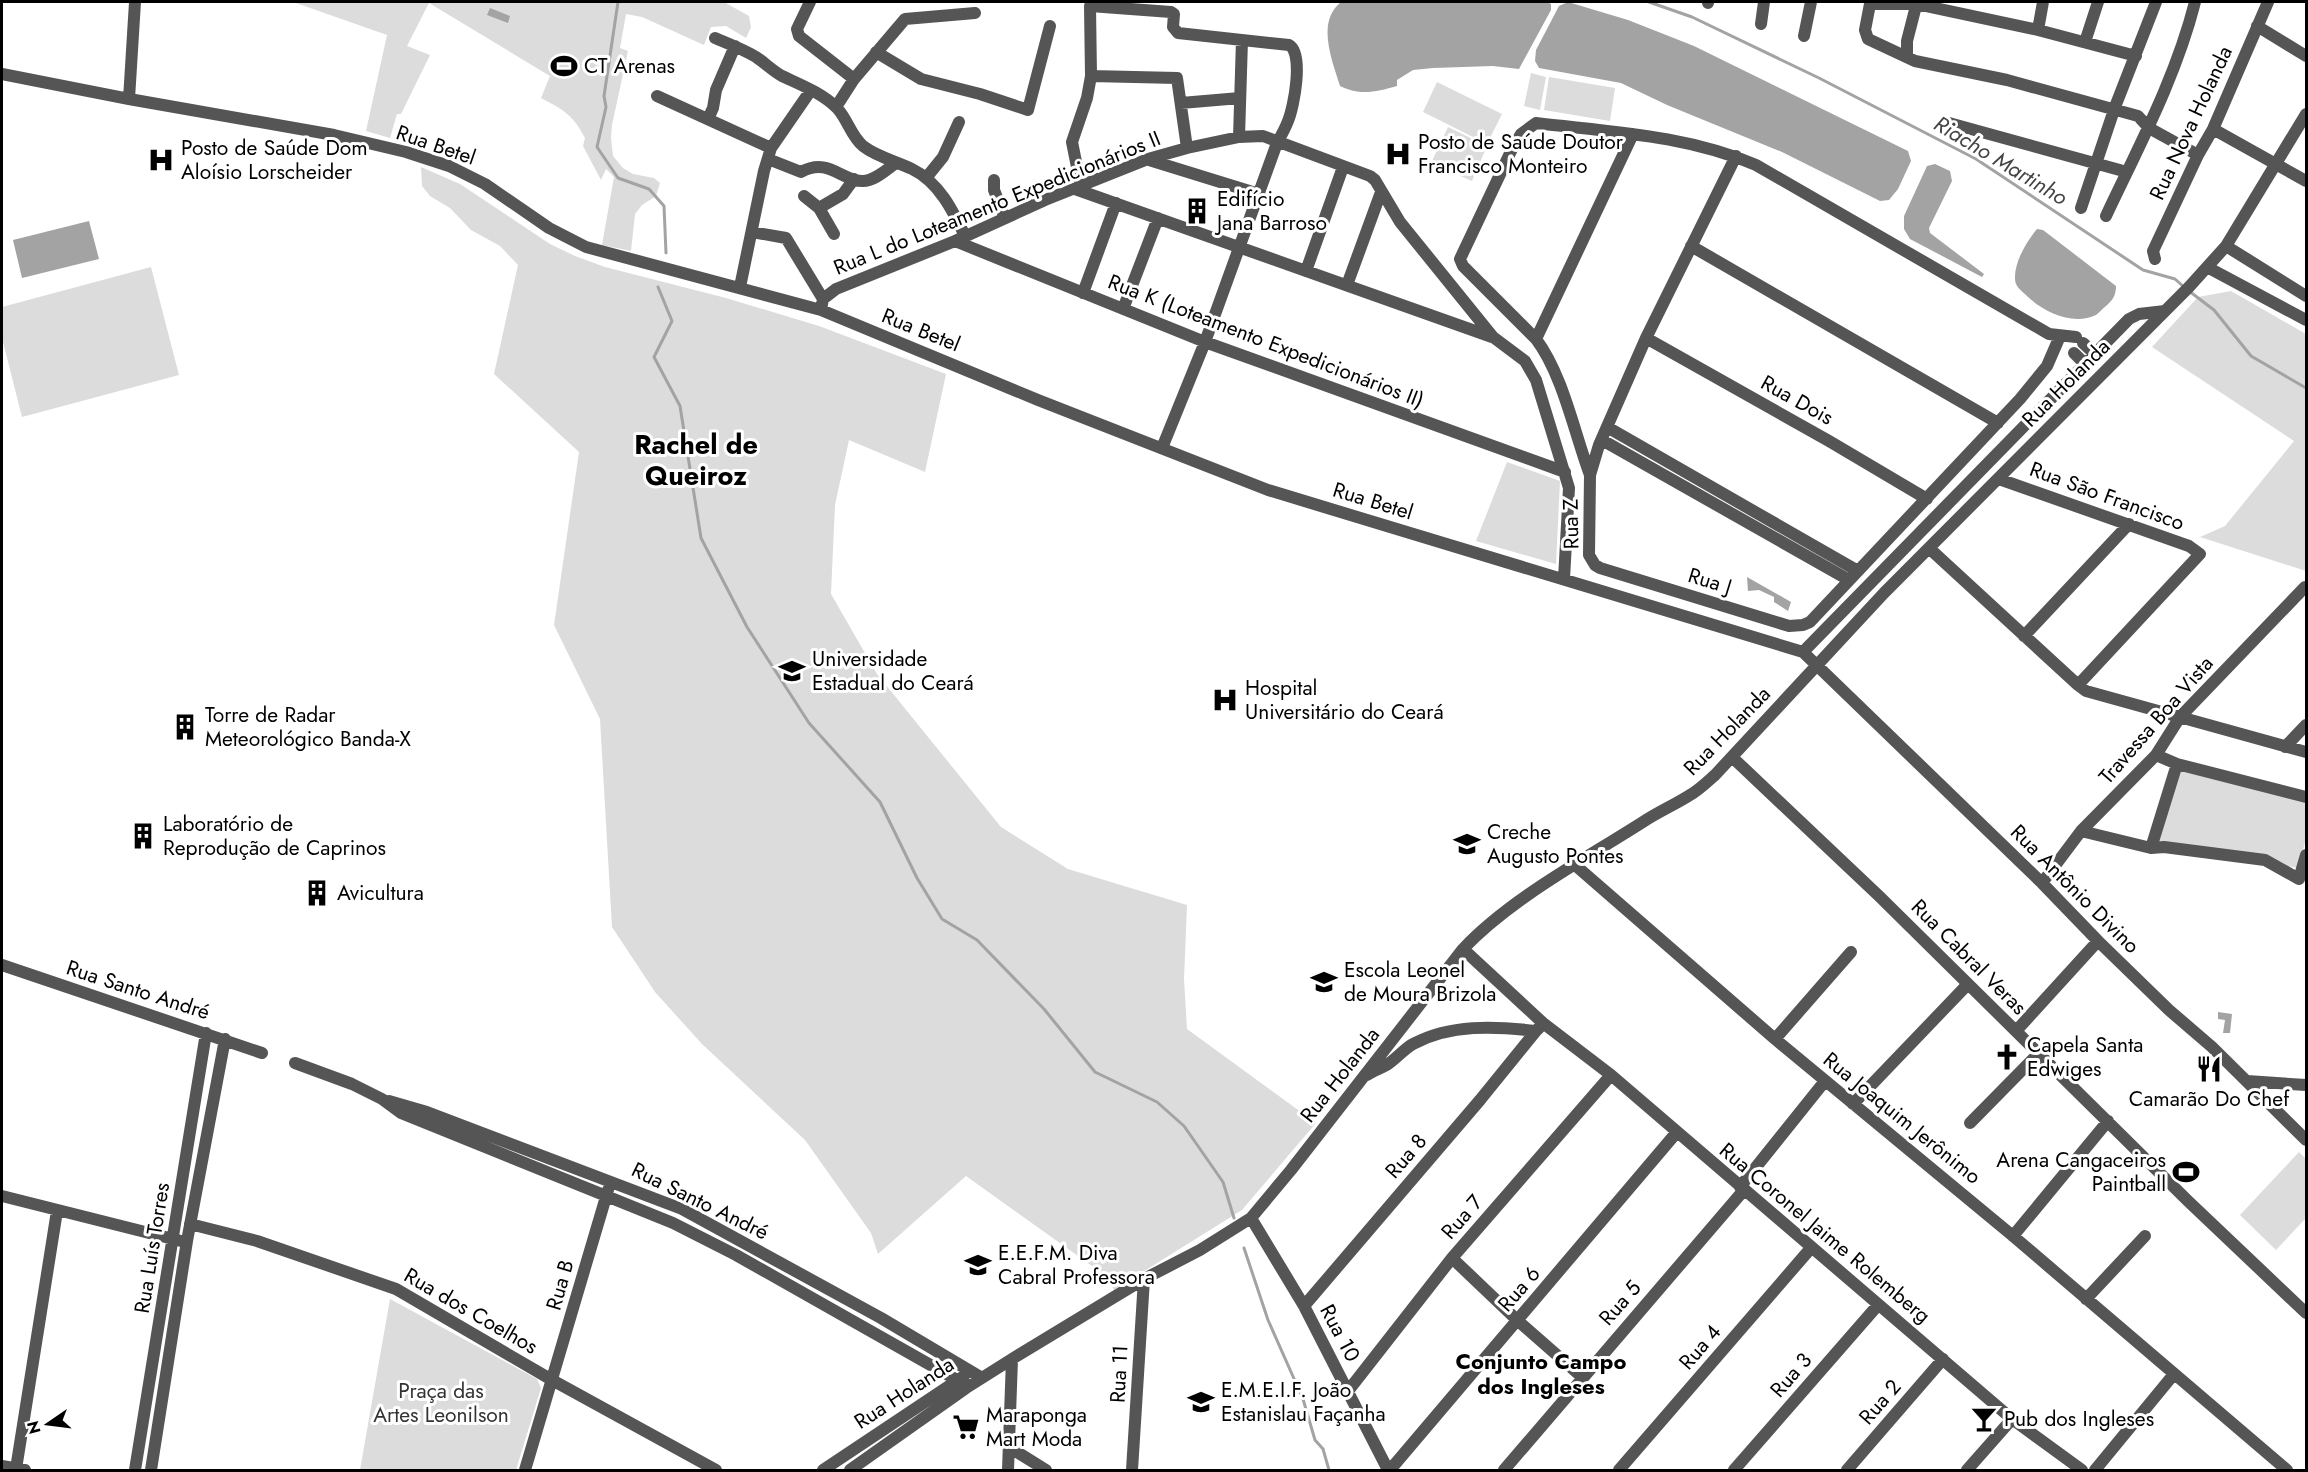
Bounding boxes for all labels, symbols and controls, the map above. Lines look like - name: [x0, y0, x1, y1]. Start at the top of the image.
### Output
- street label: Rua Nova Holanda: [2142, 41, 2240, 205]
- sports icon: CT Arenas: [549, 51, 579, 81]
- place label: CT Arenas: [584, 51, 675, 81]
- water label: Riacho Martinho: [1928, 107, 2074, 213]
- street label: Rua Betel: [392, 117, 480, 173]
- street label: Rua L do Loteamento Expedicionários II: [829, 123, 1165, 283]
- place label: Posto de Saúde Doutor Francisco Monteiro: [1418, 127, 1624, 181]
- place label: Posto de Saúde Dom Aloísio Lorscheider: [181, 133, 368, 187]
- hospital icon: Posto de Saúde Doutor Francisco Monteiro: [1383, 139, 1413, 169]
- hospital icon: Posto de Saúde Dom Aloísio Lorscheider: [146, 145, 176, 175]
- place label: Edifício Jana Barroso: [1214, 184, 1327, 238]
- building icon: Edifício Jana Barroso: [1182, 196, 1212, 226]
- street label: Rua K (Loteamento Expedicionários II): [1104, 267, 1428, 415]
- street label: Rua Betel: [877, 301, 965, 359]
- street label: Rua Holanda: [2015, 332, 2117, 434]
- street label: Rua Dois: [1755, 368, 1839, 432]
- district label: Rachel de Queiroz: [634, 425, 758, 495]
- street label: Rua São Francisco: [2026, 454, 2188, 538]
- street label: Rua Betel: [1329, 475, 1417, 527]
- street label: Rua Z: [1556, 498, 1586, 550]
- street label: Rua J: [1684, 560, 1736, 602]
- place label: Universidade Estadual do Ceará: [812, 644, 974, 698]
- street label: Travessa Boa Vista: [2092, 649, 2220, 791]
- school or university icon: Universidade Estadual do Ceará: [777, 656, 807, 686]
- place label: Hospital Universitário do Ceará: [1245, 673, 1444, 727]
- street label: Rua Holanda: [1677, 680, 1777, 782]
- hospital icon: Hospital Universitário do Ceará: [1210, 685, 1240, 715]
- place label: Torre de Radar Meteorológico Banda-X: [205, 700, 411, 754]
- building icon: Torre de Radar Meteorológico Banda-X: [170, 712, 200, 742]
- place label: Laboratório de Reprodução de Caprinos: [163, 809, 386, 863]
- place label: Creche Augusto Pontes: [1487, 817, 1623, 871]
- street label: Rua Antônio Divino: [2004, 818, 2146, 960]
- building icon: Laboratório de Reprodução de Caprinos: [128, 821, 158, 851]
- school or university icon: Creche Augusto Pontes: [1452, 829, 1482, 859]
- building icon: Avicultura: [302, 878, 332, 908]
- place label: Avicultura: [337, 878, 424, 908]
- street label: Rua Cabral Veras: [1904, 892, 2034, 1022]
- street label: Rua Santo André: [62, 953, 214, 1027]
- place label: Escola Leonel de Moura Brizola: [1344, 955, 1496, 1009]
- school or university icon: Escola Leonel de Moura Brizola: [1309, 967, 1339, 997]
- street label: Rua Holanda: [1293, 1021, 1387, 1129]
- place label: Capela Santa Edwiges: [2027, 1030, 2143, 1084]
- church icon: Capela Santa Edwiges: [1992, 1042, 2022, 1072]
- street label: Rua Joaquim Jerônimo: [1817, 1045, 1987, 1191]
- restaurant icon: Camarão Do Chef: [2194, 1054, 2224, 1084]
- place label: Camarão Do Chef: [2129, 1084, 2290, 1114]
- street label: Rua 8: [1378, 1127, 1434, 1185]
- street label: Rua Coronel Jaime Rolemberg: [1713, 1136, 1937, 1330]
- place label: Arena Cangaceiros Paintball: [1996, 1145, 2166, 1199]
- street label: Rua Santo André: [626, 1155, 774, 1247]
- sports icon: Arena Cangaceiros Paintball: [2171, 1157, 2201, 1187]
- street label: Rua Luís Torres: [127, 1180, 177, 1316]
- street label: Rua 7: [1434, 1188, 1490, 1246]
- place label: E.E.F.M. Diva Cabral Professora: [998, 1238, 1155, 1292]
- school or university icon: E.E.F.M. Diva Cabral Professora: [963, 1250, 993, 1280]
- street label: Rua B: [539, 1256, 581, 1314]
- street label: Rua 6: [1491, 1260, 1547, 1318]
- street label: Rua dos Coelhos: [399, 1261, 543, 1361]
- street label: Rua 5: [1592, 1274, 1648, 1332]
- street label: Rua 10: [1312, 1299, 1368, 1367]
- street label: Rua 4: [1672, 1318, 1728, 1376]
- street label: Rua 11: [1103, 1344, 1135, 1404]
- district label: Conjunto Campo dos Ingleses: [1456, 1345, 1626, 1402]
- street label: Rua 3: [1763, 1346, 1819, 1404]
- street label: Rua Holanda: [848, 1349, 960, 1437]
- street label: Rua 2: [1852, 1373, 1908, 1431]
- place label: E.M.E.I.F. João Estanislau Façanha: [1221, 1375, 1386, 1429]
- park label: Praça das Artes Leonilson: [373, 1376, 509, 1430]
- school or university icon: E.M.E.I.F. João Estanislau Façanha: [1186, 1387, 1216, 1417]
- north arrow: [18, 1394, 78, 1454]
- place label: Maraponga Mart Moda: [986, 1400, 1087, 1454]
- bar icon: Pub dos Ingleses: [1969, 1404, 1999, 1434]
- place label: Pub dos Ingleses: [2004, 1404, 2154, 1434]
- supermarket icon: Maraponga Mart Moda: [951, 1412, 981, 1442]
- text: N: [21, 1419, 47, 1436]

